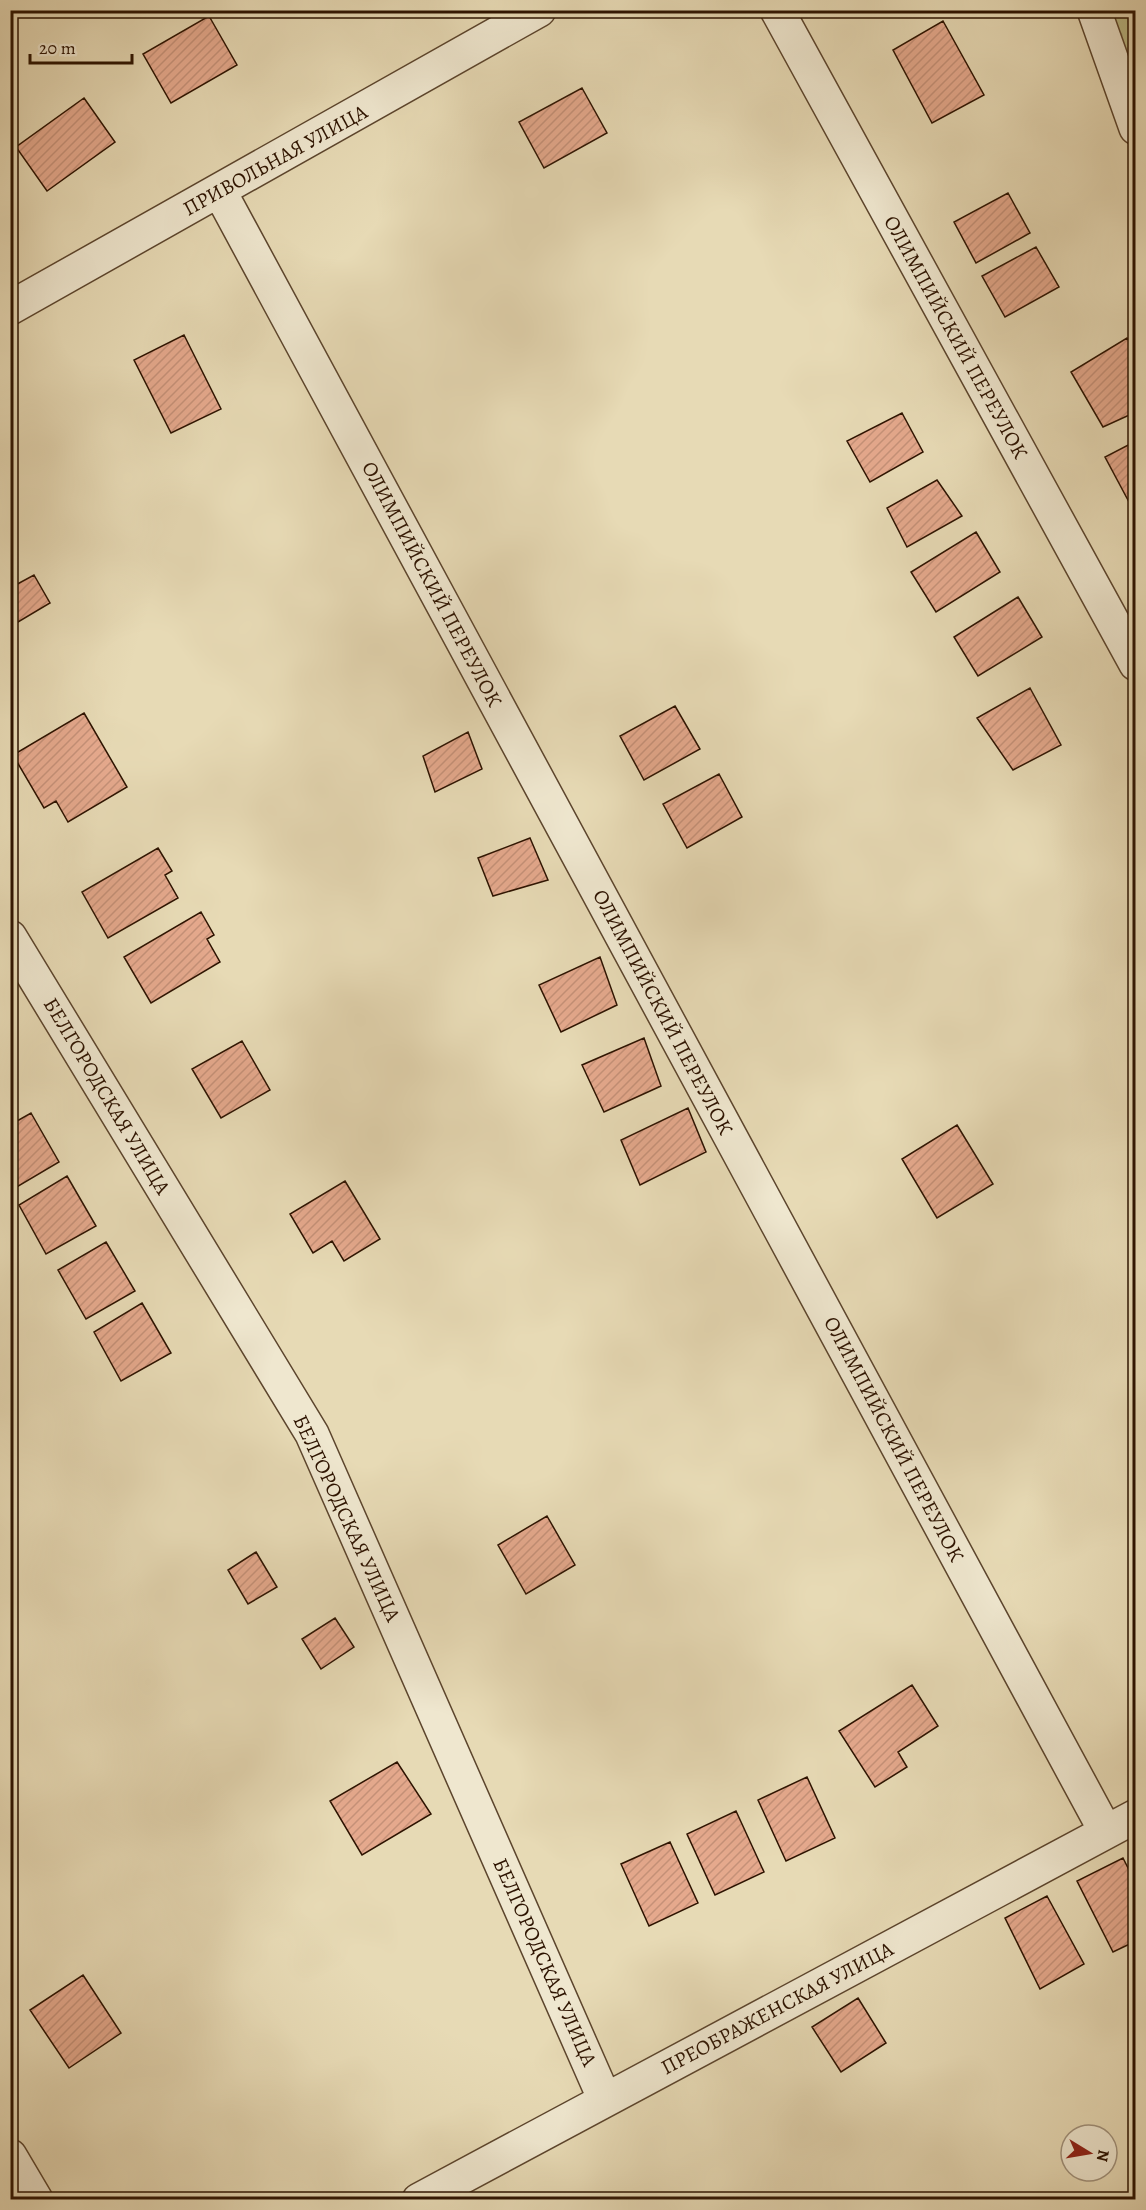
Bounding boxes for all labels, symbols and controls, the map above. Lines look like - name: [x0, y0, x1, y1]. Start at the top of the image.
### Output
- scale bar: [30, 27, 132, 65]
- text: 20 m: [39, 36, 76, 60]
- street label: ПРИВОЛЬНАЯ УЛИЦА: [178, 97, 373, 222]
- street label: ОЛИМПИЙСКИЙ ПЕРЕУЛОК: [877, 210, 1035, 464]
- street label: ОЛИМПИЙСКИЙ ПЕРЕУЛОК: [355, 456, 509, 712]
- street label: ОЛИМПИЙСКИЙ ПЕРЕУЛОК: [586, 884, 740, 1140]
- street label: БЕЛГОРОДСКАЯ УЛИЦА: [37, 992, 177, 1200]
- street label: ОЛИМПИЙСКИЙ ПЕРЕУЛОК: [817, 1311, 971, 1567]
- street label: БЕЛГОРОДСКАЯ УЛИЦА: [287, 1410, 408, 1627]
- street label: БЕЛГОРОДСКАЯ УЛИЦА: [486, 1853, 604, 2071]
- street label: ПРЕОБРАЖЕНСКАЯ УЛИЦА: [656, 1934, 899, 2081]
- north arrow: [1059, 2123, 1119, 2183]
- text: N: [1091, 2148, 1115, 2164]

